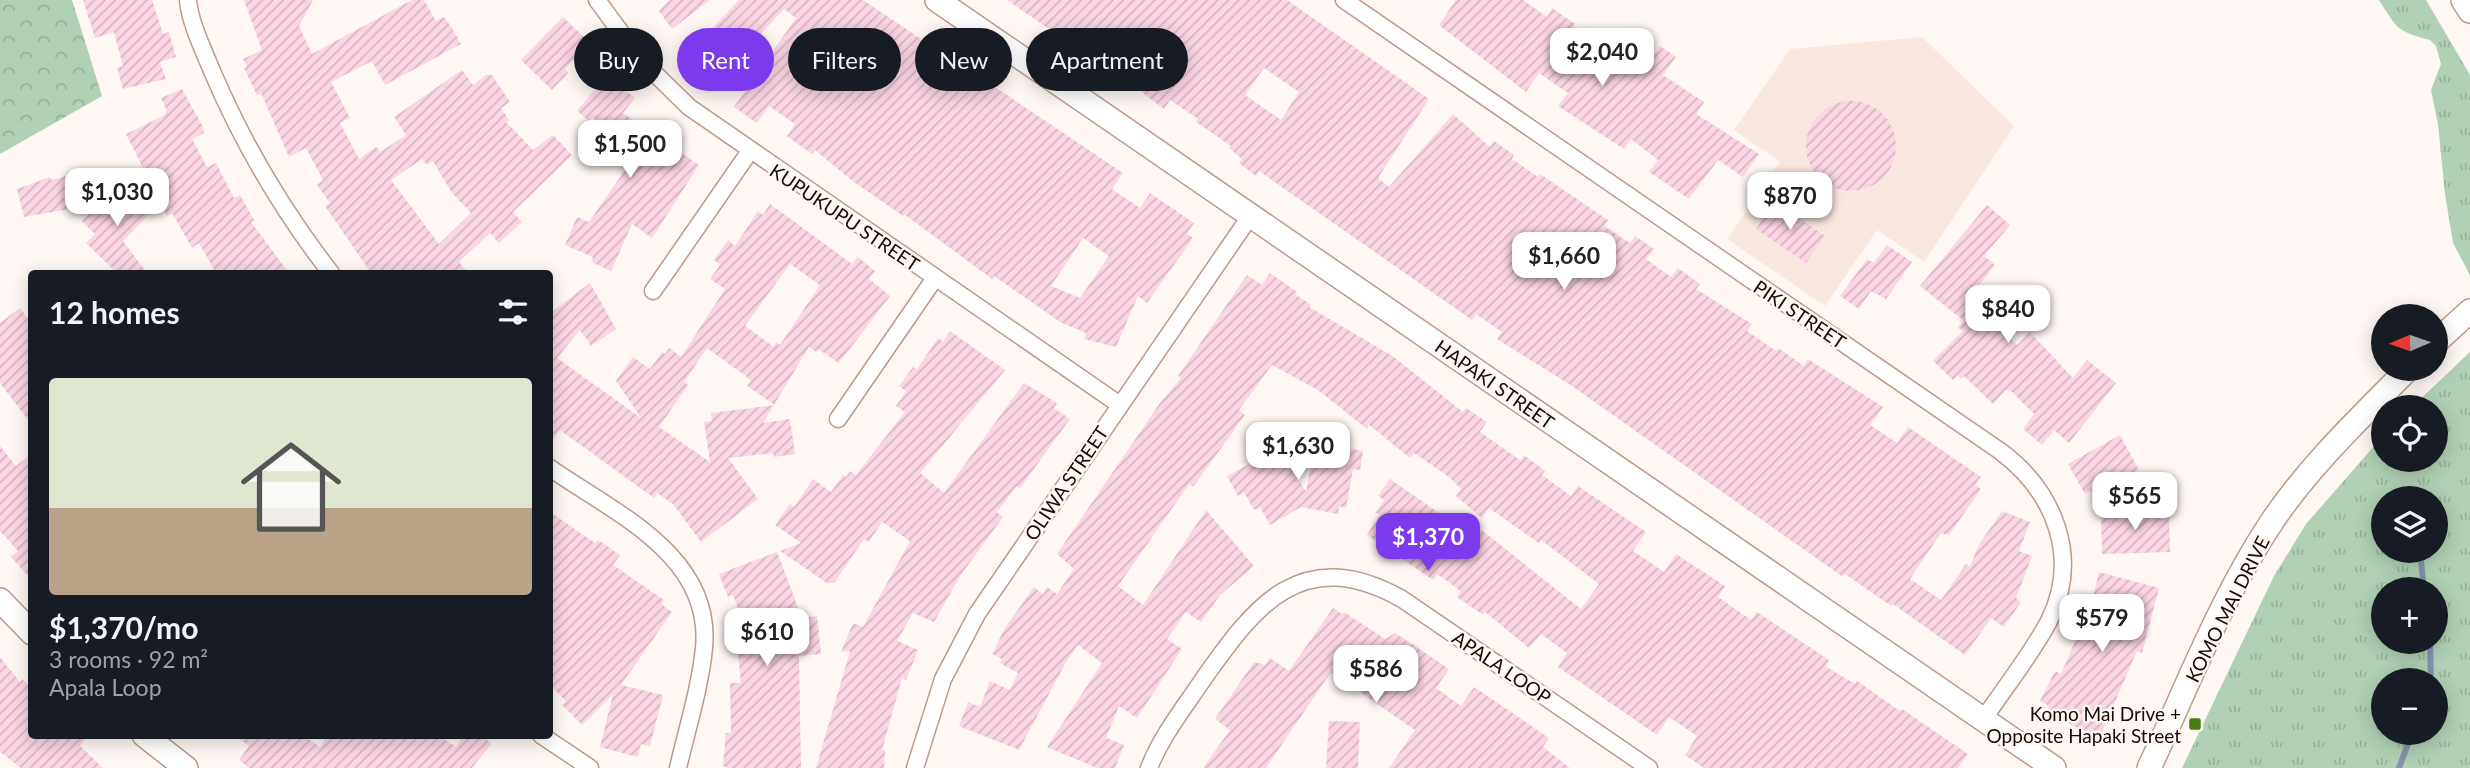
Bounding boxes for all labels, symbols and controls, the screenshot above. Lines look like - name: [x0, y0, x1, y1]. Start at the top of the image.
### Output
- chip: Buy: [574, 28, 663, 91]
- chip: Rent: [677, 28, 774, 91]
- chip: Filters: [788, 28, 901, 91]
- chip: New: [915, 28, 1012, 91]
- chip: Apartment: [1026, 28, 1188, 91]
- pin: $2,040: [1545, 28, 1659, 88]
- text: $2,040: [1566, 37, 1638, 65]
- pin: $1,500: [573, 120, 687, 180]
- text: $1,500: [594, 129, 666, 157]
- street label: KUPUKUPU STREET: [766, 158, 924, 276]
- pin: $1,030: [60, 168, 174, 228]
- pin: $870: [1749, 173, 1831, 232]
- text: $1,030: [81, 177, 153, 205]
- text: $870: [1763, 181, 1817, 209]
- pin: $1,660: [1507, 232, 1621, 292]
- text: $1,660: [1528, 241, 1600, 269]
- street label: PIKI STREET: [1750, 275, 1850, 353]
- pin: $840: [1967, 286, 2049, 345]
- icon: filters: [494, 293, 532, 331]
- text: 12 homes: [49, 294, 180, 330]
- text: $840: [1981, 294, 2035, 322]
- north arrow: [2371, 304, 2448, 382]
- map controls: [2371, 304, 2448, 745]
- street label: HAPAKI STREET: [1431, 334, 1559, 434]
- button: locate: [2371, 395, 2448, 472]
- street label: OLIWA STREET: [1019, 422, 1113, 544]
- pin: $1,630: [1241, 422, 1355, 482]
- icon: home: [228, 424, 354, 550]
- text: $1,630: [1262, 431, 1334, 459]
- pin: $565: [2094, 472, 2176, 532]
- text: $565: [2108, 481, 2162, 509]
- button: layers: [2371, 486, 2448, 563]
- pin: $1,370: [1371, 514, 1485, 573]
- text: $1,370: [1392, 522, 1464, 550]
- street label: KOMO MAI DRIVE: [2180, 532, 2274, 686]
- button: +: [2371, 577, 2448, 654]
- pin: $579: [2061, 594, 2143, 654]
- text: $579: [2075, 603, 2129, 631]
- pin: $610: [726, 608, 808, 668]
- text: $1,370/mo: [49, 609, 198, 645]
- text: $610: [740, 617, 794, 645]
- street label: APALA LOOP: [1448, 626, 1556, 708]
- text: 3 rooms · 92 m²: [49, 645, 208, 673]
- pin: $586: [1335, 646, 1417, 705]
- text: $586: [1349, 654, 1403, 682]
- button: −: [2371, 668, 2448, 745]
- text: Apala Loop: [49, 673, 162, 701]
- place label: Komo Mai Drive + Opposite Hapaki Street: [1987, 702, 2181, 747]
- marker: Komo Mai Drive + Opposite Hapaki Street: [2187, 716, 2203, 732]

